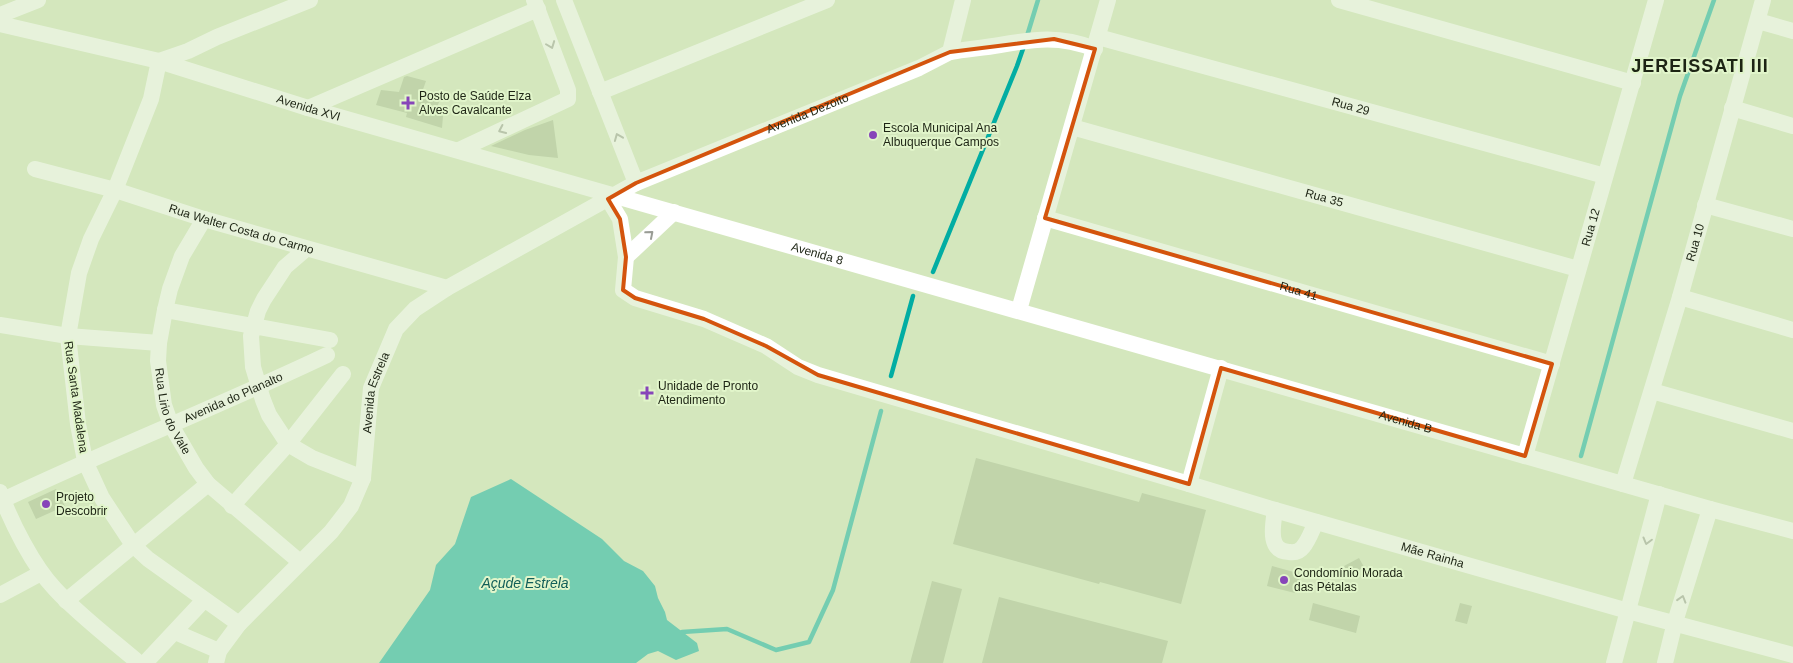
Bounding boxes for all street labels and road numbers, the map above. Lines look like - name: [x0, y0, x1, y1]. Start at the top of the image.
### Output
- street label: Avenida Dezoito: [764, 90, 851, 136]
- street label: Avenida XVI: [275, 92, 342, 124]
- street label: Rua 29: [1330, 94, 1372, 118]
- street label: Rua 35: [1304, 186, 1345, 210]
- street label: Rua Walter Costa do Carmo: [167, 201, 316, 257]
- street label: Rua 12: [1579, 206, 1603, 248]
- street label: Rua 10: [1683, 222, 1707, 263]
- street label: Avenida 8: [790, 240, 845, 268]
- street label: Rua 41: [1278, 279, 1320, 303]
- street label: Rua Santa Madalena: [61, 340, 91, 454]
- street label: Avenida Estrela: [360, 350, 393, 434]
- street label: Rua Lirio do Vale: [152, 367, 194, 457]
- street label: Avenida do Planalto: [182, 369, 285, 426]
- street label: Avenida B: [1377, 408, 1434, 436]
- street label: Mãe Rainha: [1399, 539, 1466, 571]

